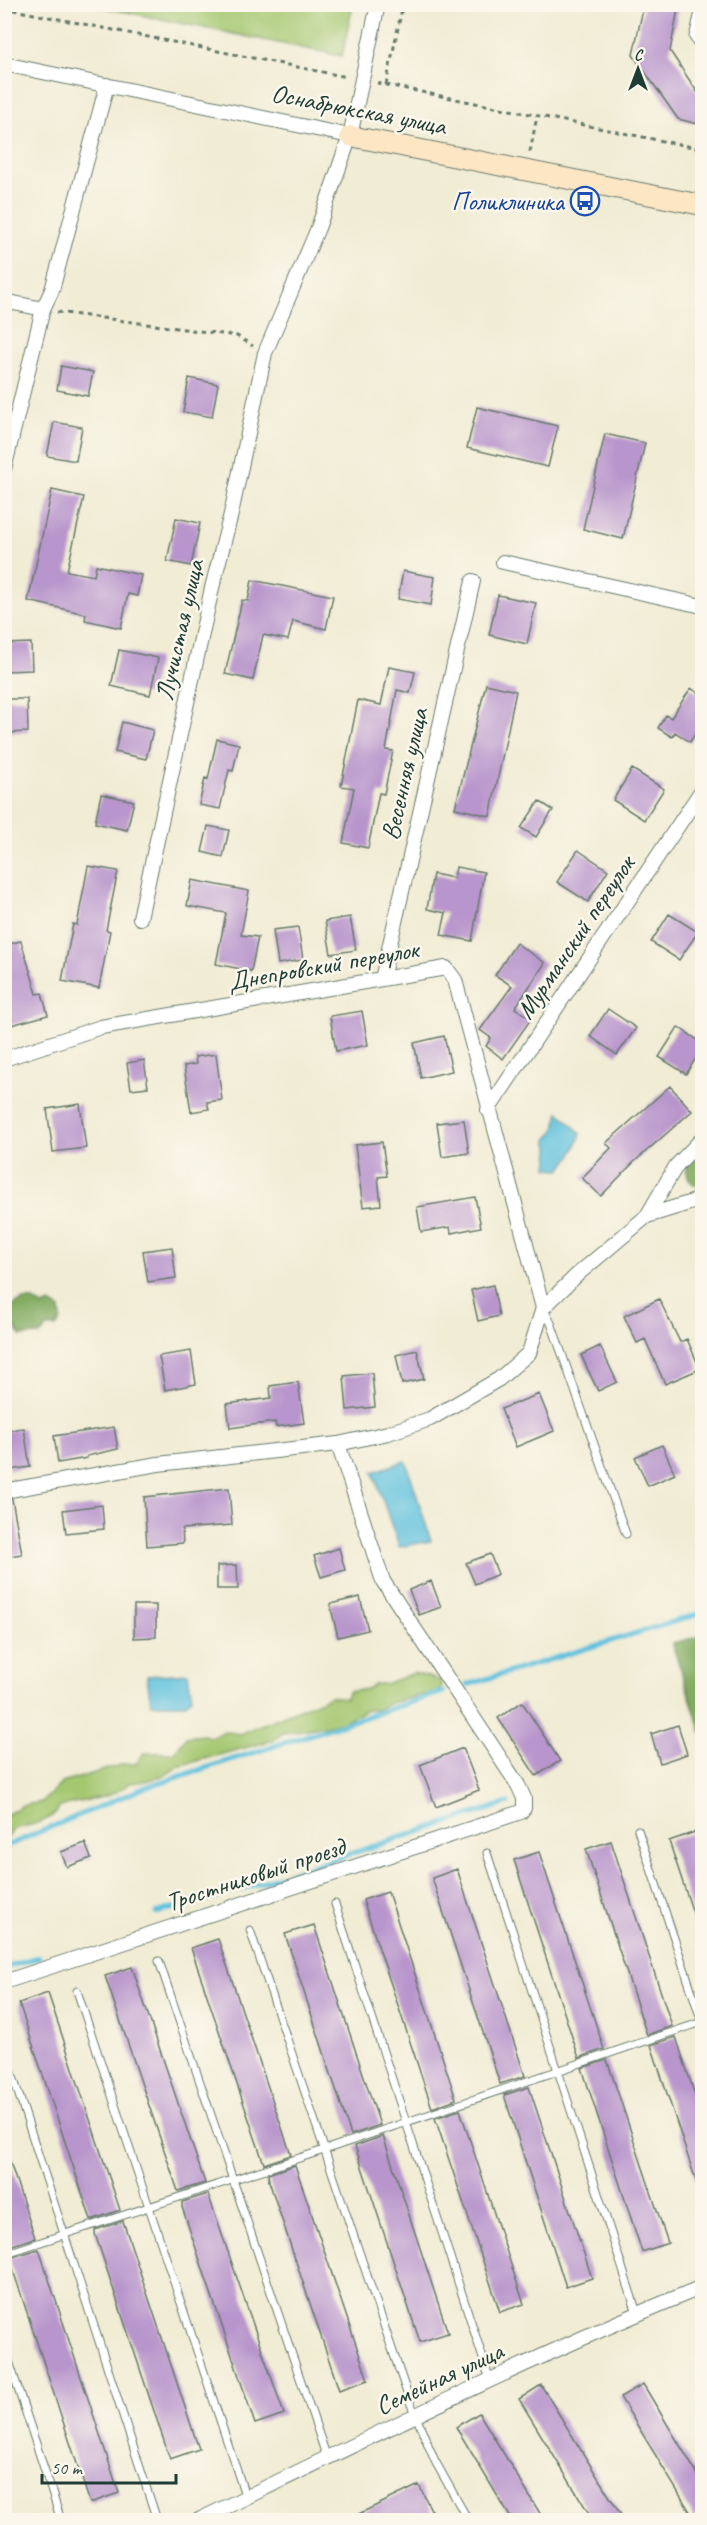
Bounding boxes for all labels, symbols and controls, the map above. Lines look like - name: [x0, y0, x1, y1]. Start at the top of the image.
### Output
- north arrow: [608, 39, 668, 99]
- text: С: [634, 45, 644, 65]
- street label: Оснабрюкская улица: [269, 76, 451, 143]
- place label: Поликлиника: [452, 185, 566, 218]
- bus stop icon: Поликлиника: [569, 185, 601, 217]
- street label: Лучистая улица: [147, 555, 212, 704]
- street label: Весенняя улица: [373, 704, 436, 843]
- street label: Мурманский переулок: [509, 847, 644, 1025]
- street label: Днепровский переулок: [225, 932, 423, 998]
- street label: Тростниковый проезд: [161, 1829, 352, 1919]
- street label: Семейная улица: [370, 2334, 510, 2422]
- scale bar: [42, 2447, 176, 2485]
- text: 50 m: [51, 2457, 84, 2479]

